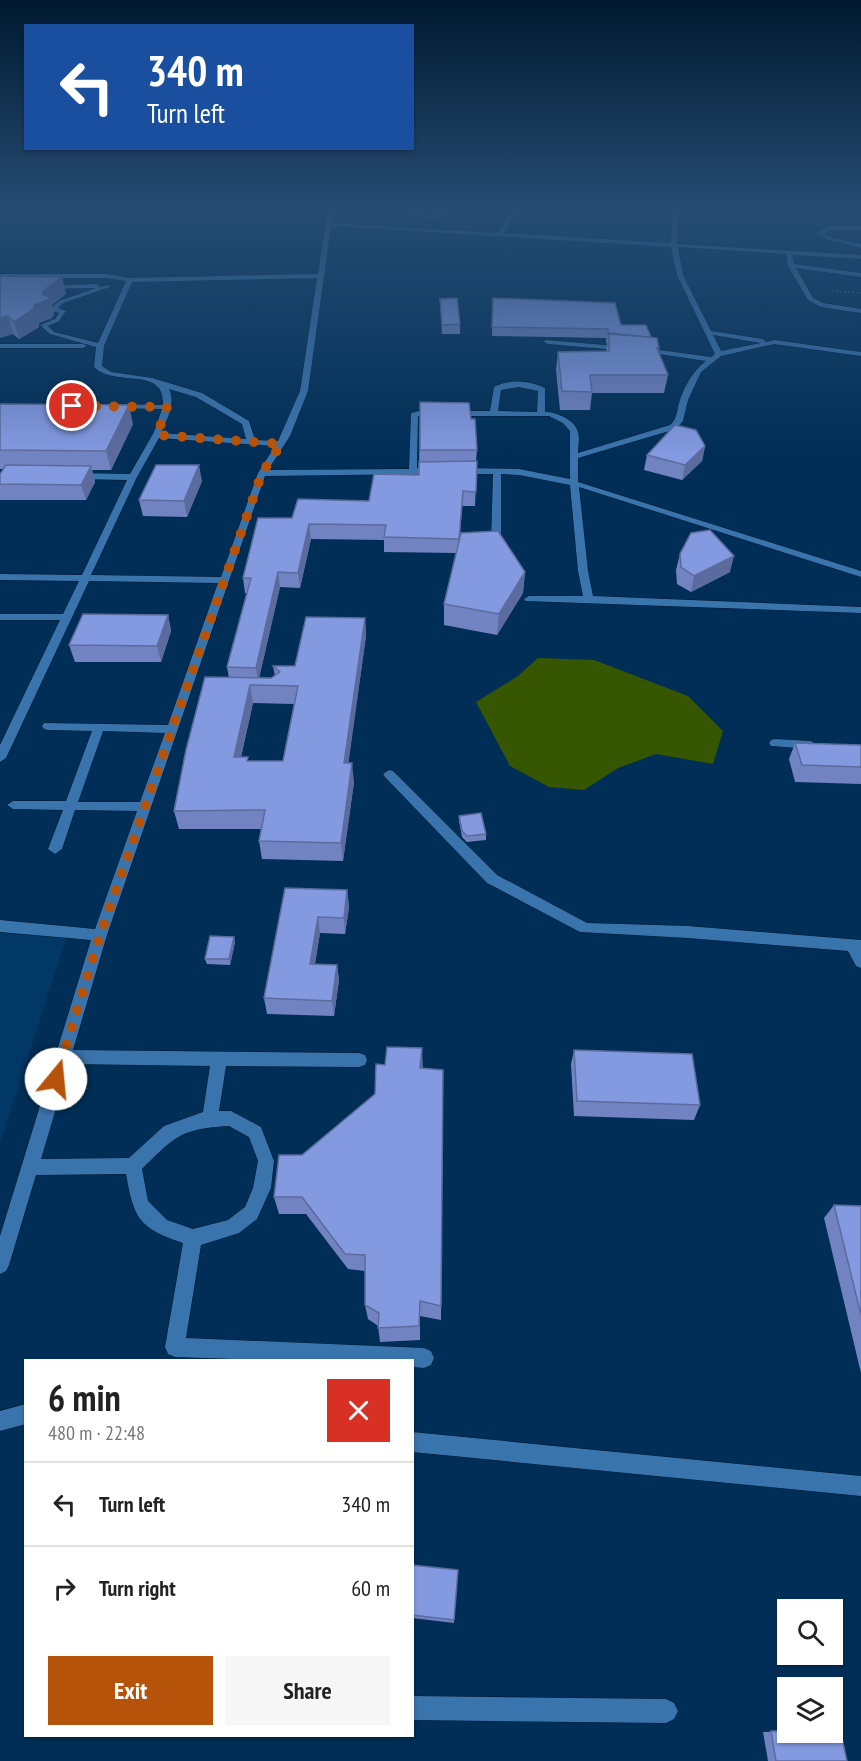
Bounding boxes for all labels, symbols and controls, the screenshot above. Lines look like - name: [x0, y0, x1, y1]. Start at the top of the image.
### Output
- text: 340 m: [147, 43, 244, 98]
- icon: left: [48, 48, 126, 126]
- text: Turn left: [147, 96, 225, 130]
- pin: [46, 380, 97, 431]
- icon: arrive: [55, 389, 88, 422]
- position arrow: [24, 1047, 88, 1111]
- text: 6 min: [48, 1374, 121, 1421]
- button: close: [327, 1379, 390, 1442]
- text: 480 m · 22:48: [48, 1420, 145, 1446]
- icon: left: [48, 1488, 81, 1521]
- text: Turn left: [99, 1490, 165, 1518]
- text: 340 m: [341, 1490, 390, 1518]
- icon: right: [48, 1572, 81, 1605]
- text: Turn right: [99, 1574, 176, 1602]
- text: 60 m: [351, 1574, 390, 1602]
- map controls: [777, 1599, 843, 1743]
- button: search: [777, 1599, 843, 1665]
- button: Exit: [48, 1656, 213, 1725]
- button: Share: [225, 1656, 390, 1725]
- button: layers: [777, 1677, 843, 1743]

